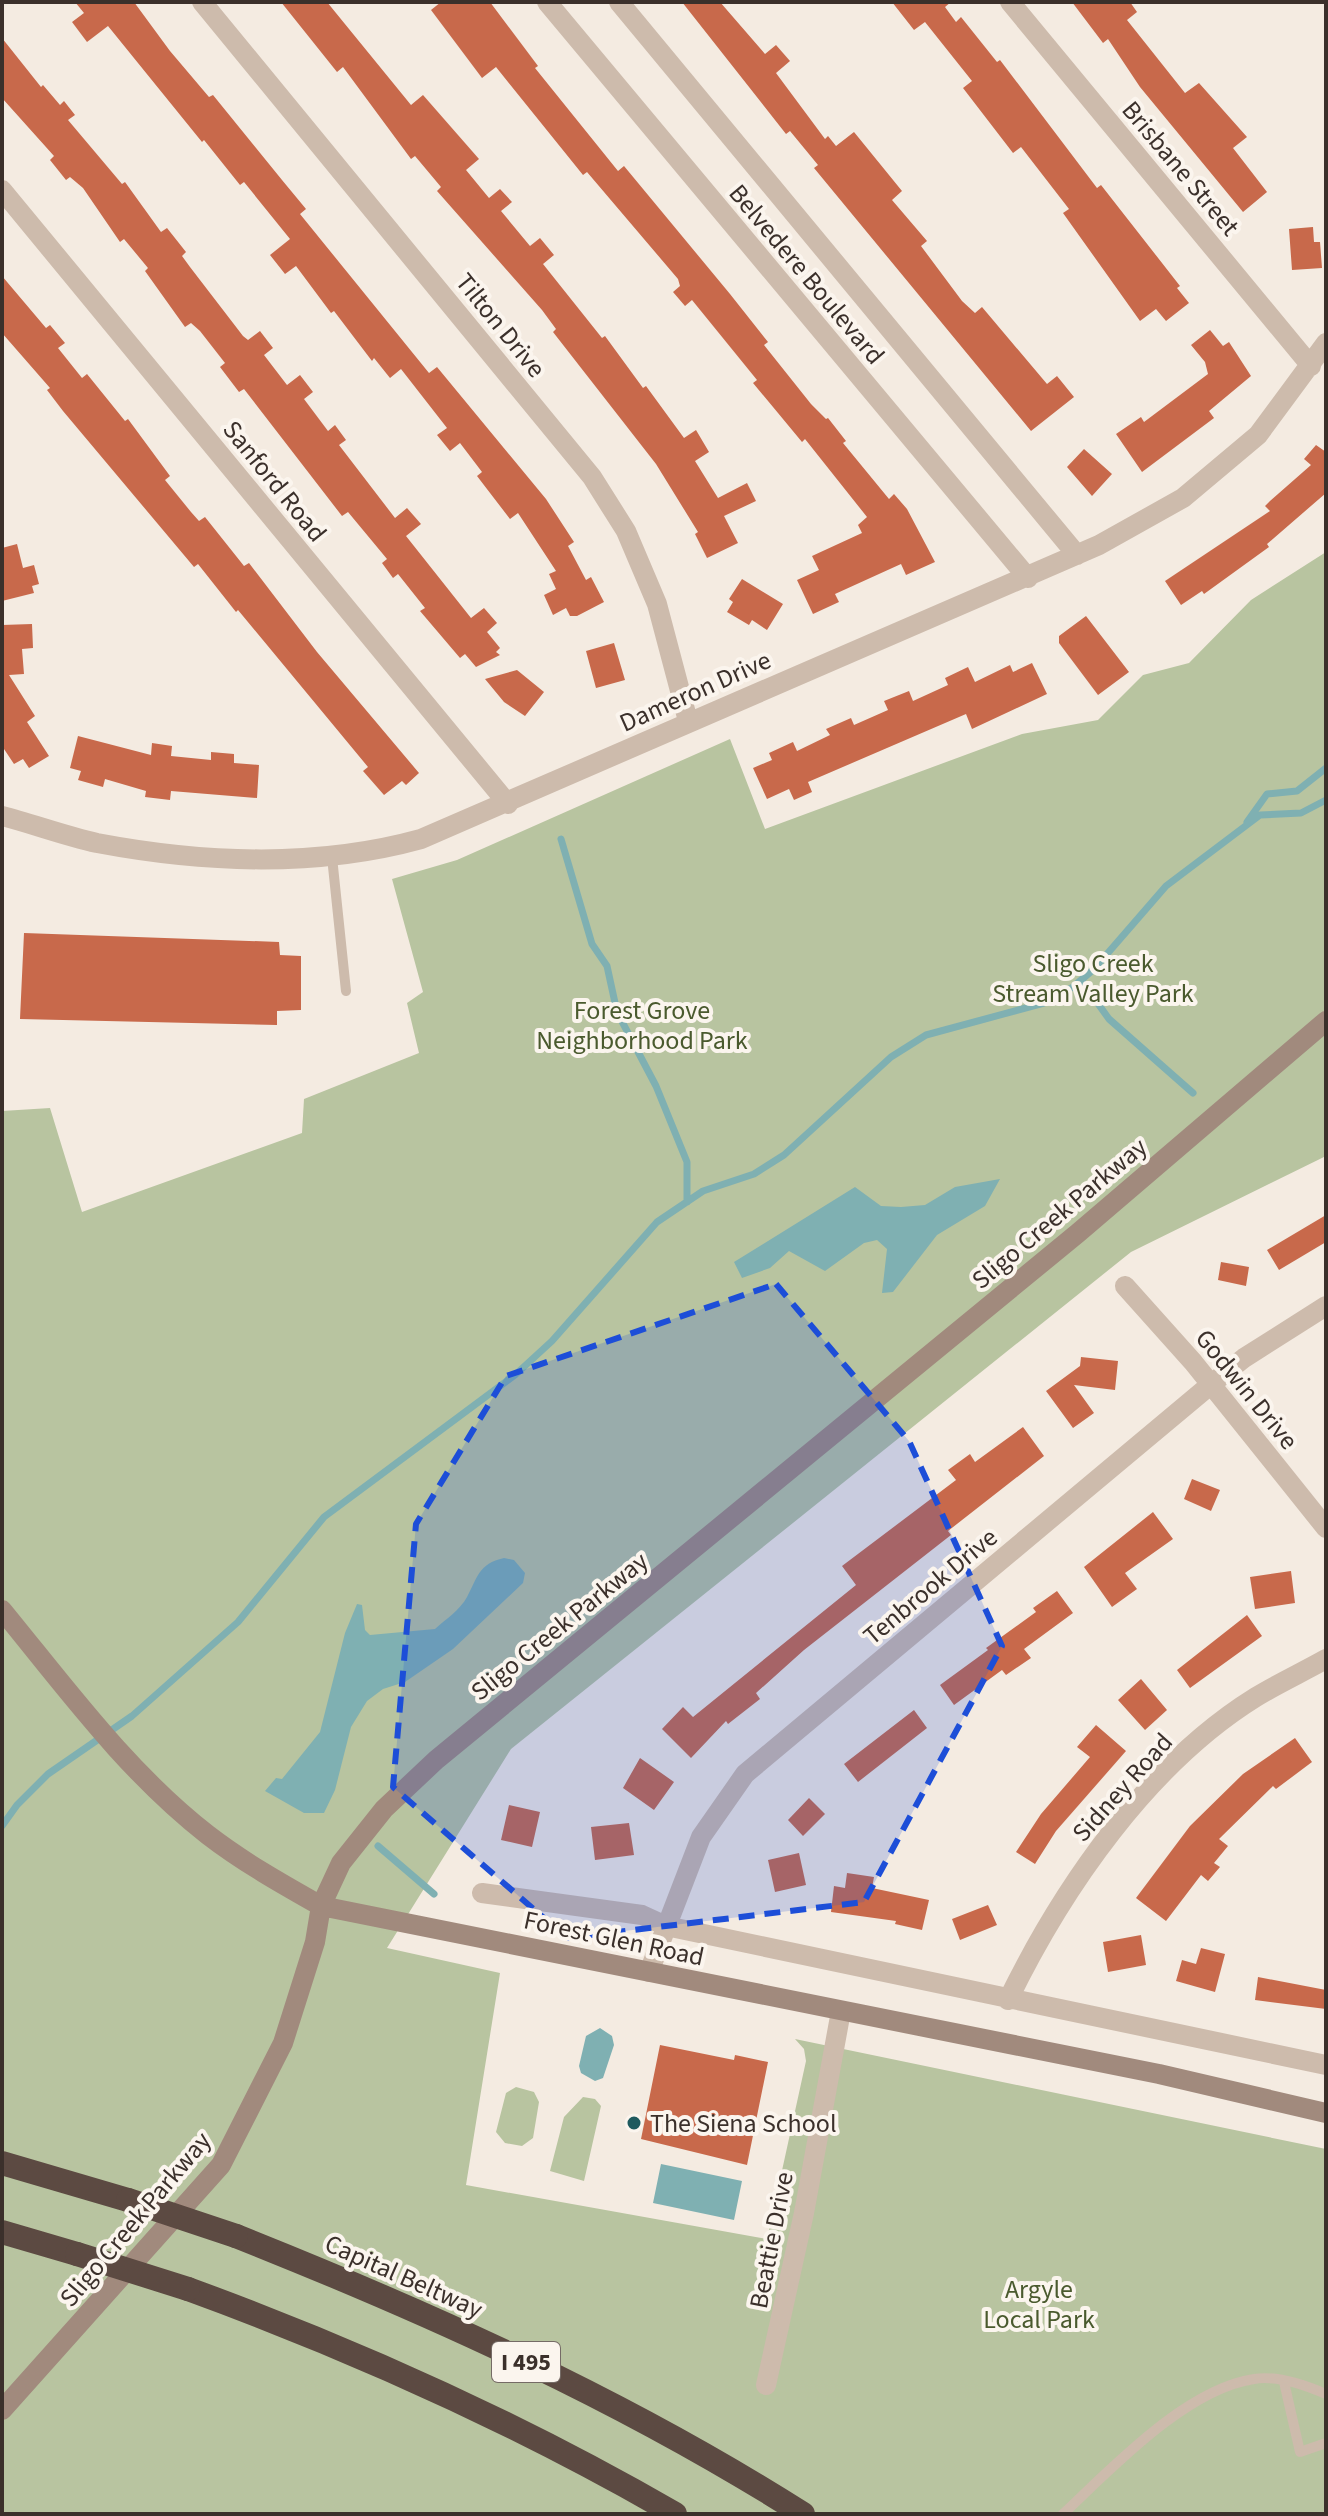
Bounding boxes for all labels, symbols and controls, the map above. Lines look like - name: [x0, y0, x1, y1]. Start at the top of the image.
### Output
- street label: Brisbane Street: [1113, 93, 1248, 244]
- street label: Belvedere Boulevard: [720, 176, 893, 372]
- street label: Tilton Drive: [447, 265, 554, 386]
- street label: Sanford Road: [214, 413, 335, 550]
- street label: Dameron Drive: [614, 642, 777, 741]
- park label: Sligo Creek Stream Valley Park: [992, 945, 1194, 1012]
- park label: Forest Grove Neighborhood Park: [536, 992, 748, 1059]
- street label: Sligo Creek Parkway: [964, 1129, 1155, 1298]
- street label: Godwin Drive: [1186, 1321, 1307, 1457]
- street label: Tenbrook Drive: [855, 1519, 1005, 1654]
- street label: Sligo Creek Parkway: [463, 1543, 656, 1710]
- street label: Sidney Road: [1063, 1725, 1181, 1850]
- street label: Forest Glen Road: [520, 1901, 707, 1976]
- place label: The Siena School: [650, 2105, 837, 2142]
- marker: The Siena School: [625, 2114, 643, 2132]
- street label: Sligo Creek Parkway: [51, 2124, 220, 2315]
- street label: Beattie Drive: [740, 2169, 803, 2312]
- street label: Capital Beltway: [319, 2225, 489, 2328]
- park label: Argyle Local Park: [983, 2271, 1095, 2338]
- road number: I 495: [492, 2342, 560, 2382]

